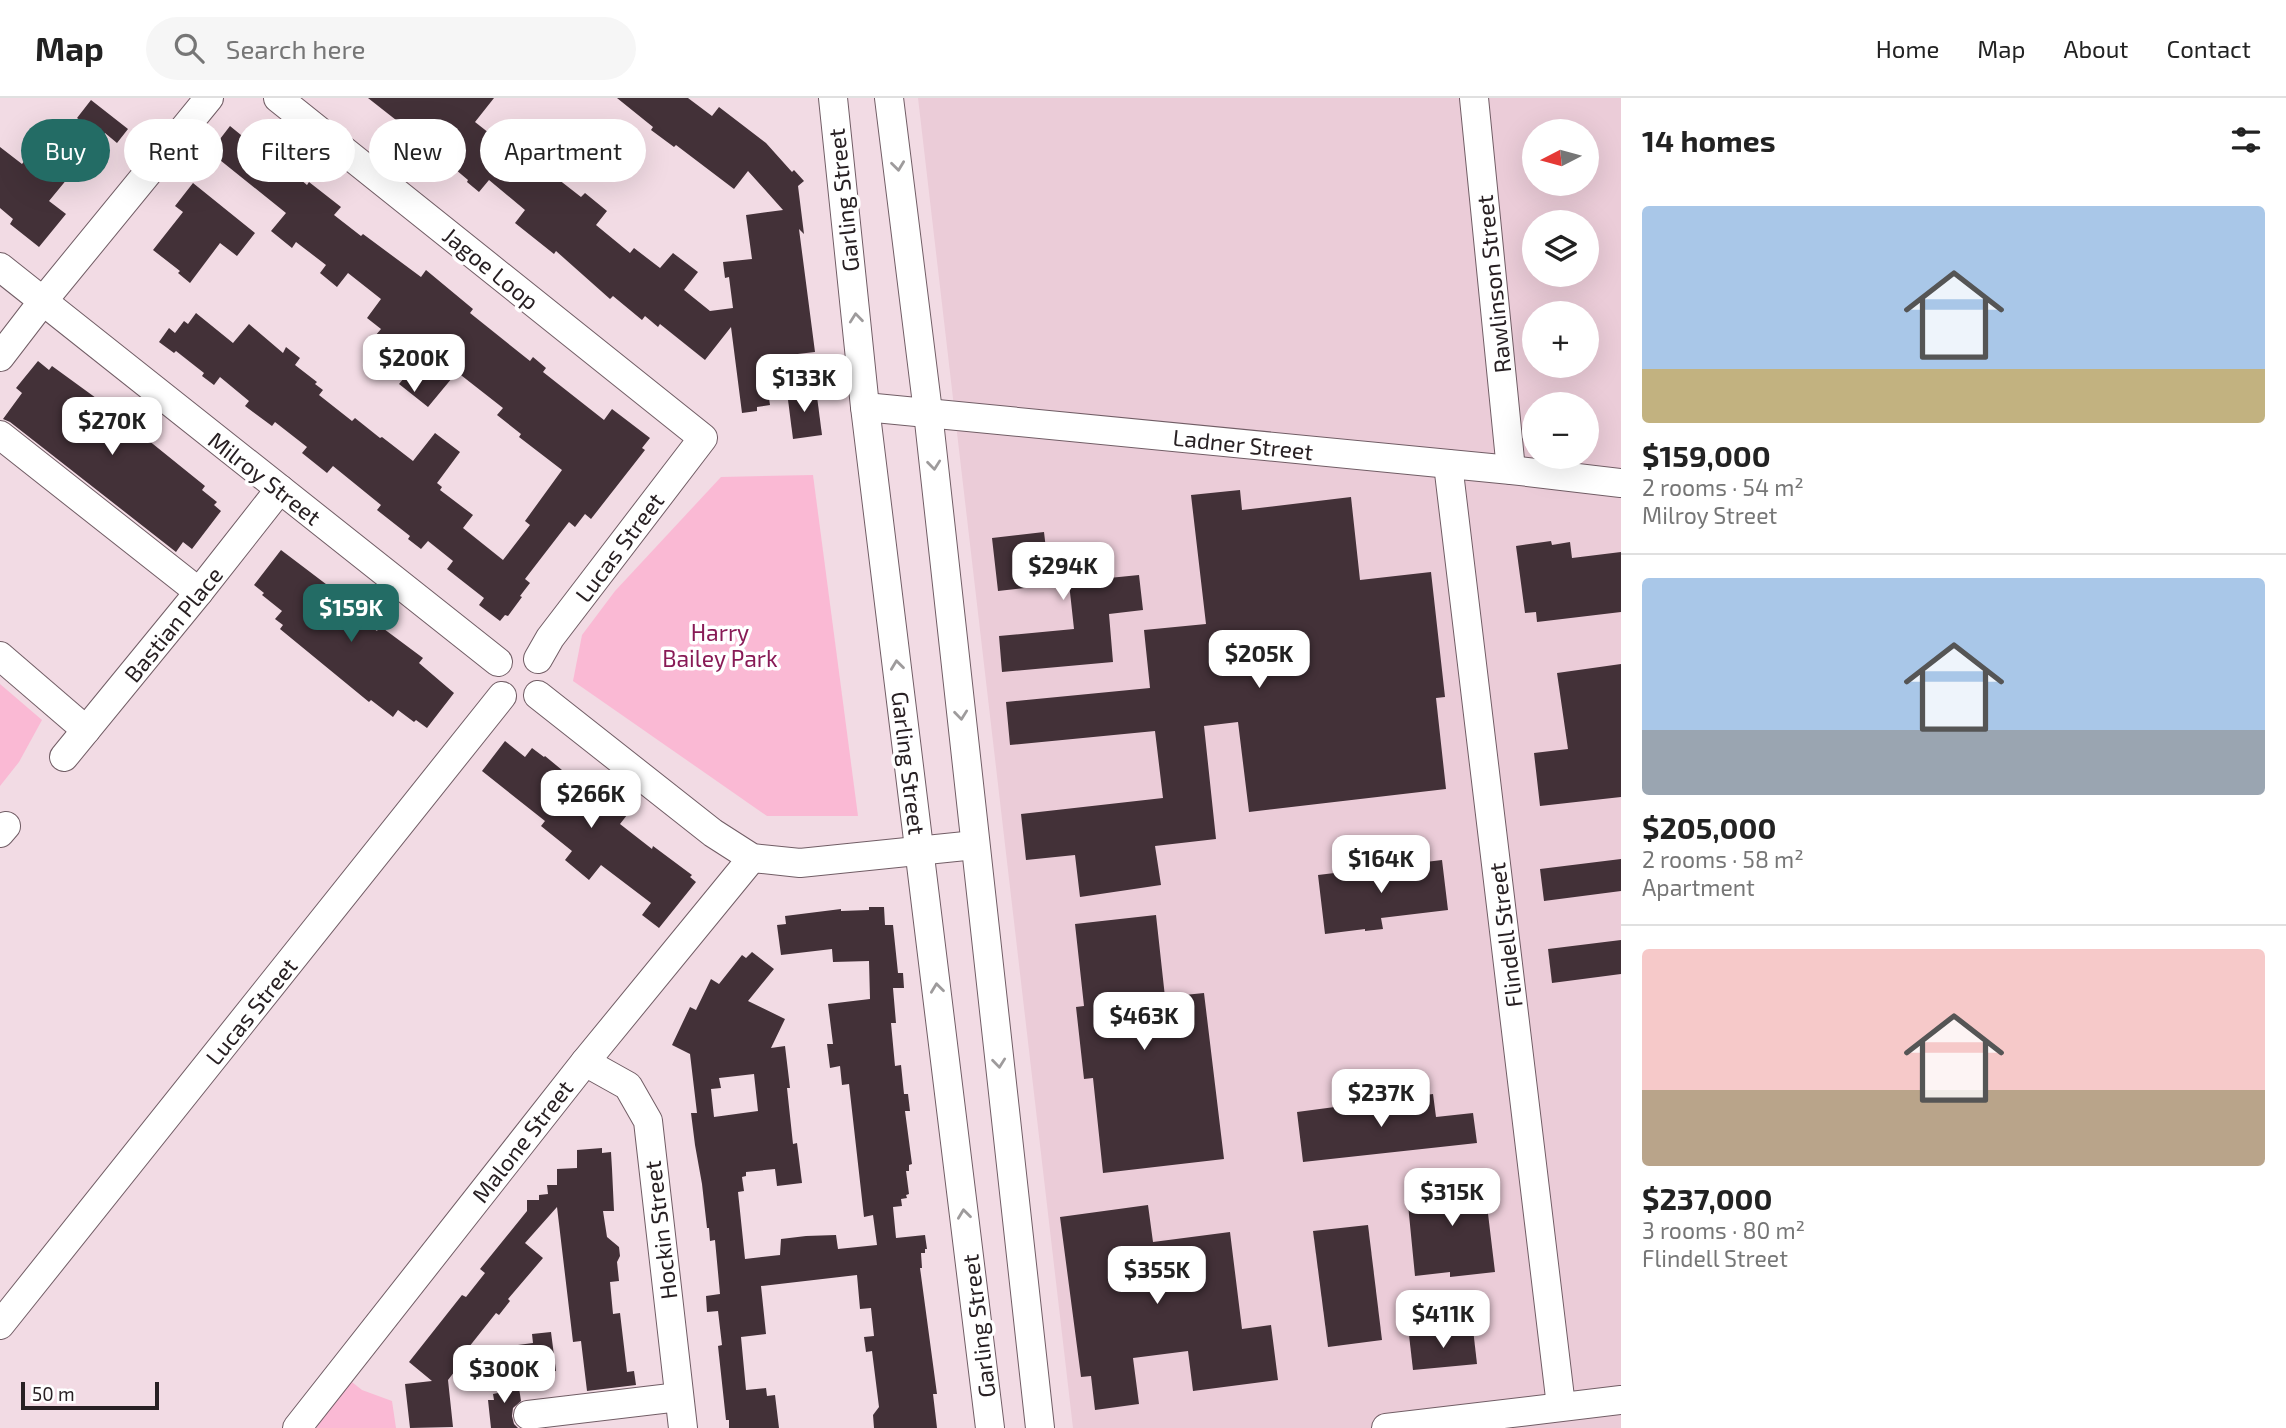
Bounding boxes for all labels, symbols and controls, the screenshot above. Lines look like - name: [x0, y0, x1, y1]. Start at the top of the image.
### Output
- search box: [146, 17, 636, 80]
- text: Map: [35, 28, 104, 68]
- icon: search: [170, 29, 208, 67]
- text: Search here: [226, 33, 365, 64]
- text: Home: [1876, 34, 1939, 63]
- text: Map: [1977, 34, 2025, 63]
- text: About: [2063, 34, 2129, 63]
- text: Contact: [2167, 34, 2251, 63]
- chip: Buy: [21, 119, 110, 182]
- chip: Rent: [124, 119, 223, 182]
- chip: Filters: [237, 119, 355, 182]
- chip: New: [369, 119, 466, 182]
- chip: Apartment: [480, 119, 646, 182]
- north arrow: [1522, 119, 1600, 196]
- map controls: [1522, 119, 1599, 469]
- icon: filters: [2227, 121, 2265, 159]
- text: 14 homes: [1642, 122, 1776, 158]
- street label: Garling Street: [822, 127, 864, 273]
- one-way arrow: [890, 160, 905, 172]
- street label: Rawlinson Street: [1470, 193, 1516, 374]
- button: layers: [1522, 210, 1599, 287]
- street label: Jagoe Loop: [438, 221, 544, 315]
- icon: home: [1891, 252, 2017, 378]
- button: +: [1522, 301, 1599, 378]
- one-way arrow: [848, 312, 863, 324]
- pin: $200K: [365, 334, 463, 394]
- text: $200K: [379, 343, 449, 371]
- pin: $133K: [755, 354, 853, 414]
- text: $133K: [772, 363, 836, 391]
- button: −: [1522, 392, 1599, 469]
- pin: $270K: [63, 398, 161, 457]
- text: $270K: [78, 406, 146, 434]
- street label: Ladner Street: [1171, 423, 1315, 465]
- street label: Milroy Street: [203, 425, 327, 531]
- text: $159,000: [1642, 437, 1771, 473]
- one-way arrow: [926, 459, 941, 470]
- text: 2 rooms · 54 m²: [1642, 473, 1804, 501]
- street label: Lucas Street: [569, 487, 669, 607]
- text: Milroy Street: [1642, 501, 1777, 529]
- pin: $294K: [1014, 542, 1112, 602]
- text: $294K: [1028, 551, 1098, 579]
- street label: Bastian Place: [118, 561, 228, 687]
- pin: $159K: [302, 584, 400, 644]
- text: $159K: [319, 593, 383, 621]
- park label: Harry Bailey Park: [662, 618, 778, 672]
- icon: home: [1891, 624, 2017, 750]
- pin: $205K: [1210, 630, 1308, 690]
- text: $205K: [1225, 639, 1293, 667]
- one-way arrow: [890, 660, 905, 671]
- street label: Garling Street: [886, 690, 932, 836]
- one-way arrow: [953, 710, 968, 721]
- pin: $266K: [542, 770, 640, 830]
- text: $266K: [557, 779, 625, 807]
- text: $205,000: [1642, 809, 1776, 845]
- pin: $164K: [1332, 836, 1430, 895]
- text: $164K: [1348, 844, 1414, 872]
- text: 2 rooms · 58 m²: [1642, 845, 1804, 873]
- street label: Flindell Street: [1482, 861, 1528, 1009]
- text: Apartment: [1642, 873, 1755, 901]
- street label: Lucas Street: [199, 952, 303, 1070]
- one-way arrow: [929, 983, 944, 994]
- pin: $463K: [1095, 992, 1193, 1052]
- icon: home: [1891, 995, 2017, 1121]
- text: $463K: [1109, 1001, 1179, 1029]
- one-way arrow: [992, 1057, 1007, 1069]
- pin: $237K: [1332, 1070, 1430, 1129]
- street label: Malone Street: [466, 1074, 579, 1208]
- text: $237K: [1348, 1078, 1414, 1106]
- street label: Hockin Street: [638, 1159, 682, 1301]
- pin: $315K: [1403, 1168, 1501, 1228]
- text: $315K: [1420, 1177, 1484, 1205]
- text: $237,000: [1642, 1180, 1773, 1216]
- one-way arrow: [957, 1208, 972, 1220]
- text: 3 rooms · 80 m²: [1642, 1216, 1805, 1244]
- text: Flindell Street: [1642, 1244, 1788, 1272]
- pin: $355K: [1108, 1246, 1206, 1306]
- street label: Garling Street: [955, 1253, 1001, 1399]
- text: $355K: [1124, 1255, 1190, 1283]
- pin: $411K: [1394, 1290, 1492, 1350]
- text: $411K: [1412, 1299, 1474, 1327]
- pin: $300K: [455, 1346, 553, 1405]
- text: $300K: [469, 1354, 539, 1382]
- scale bar: [21, 1379, 159, 1411]
- text: 50 m: [32, 1382, 75, 1405]

